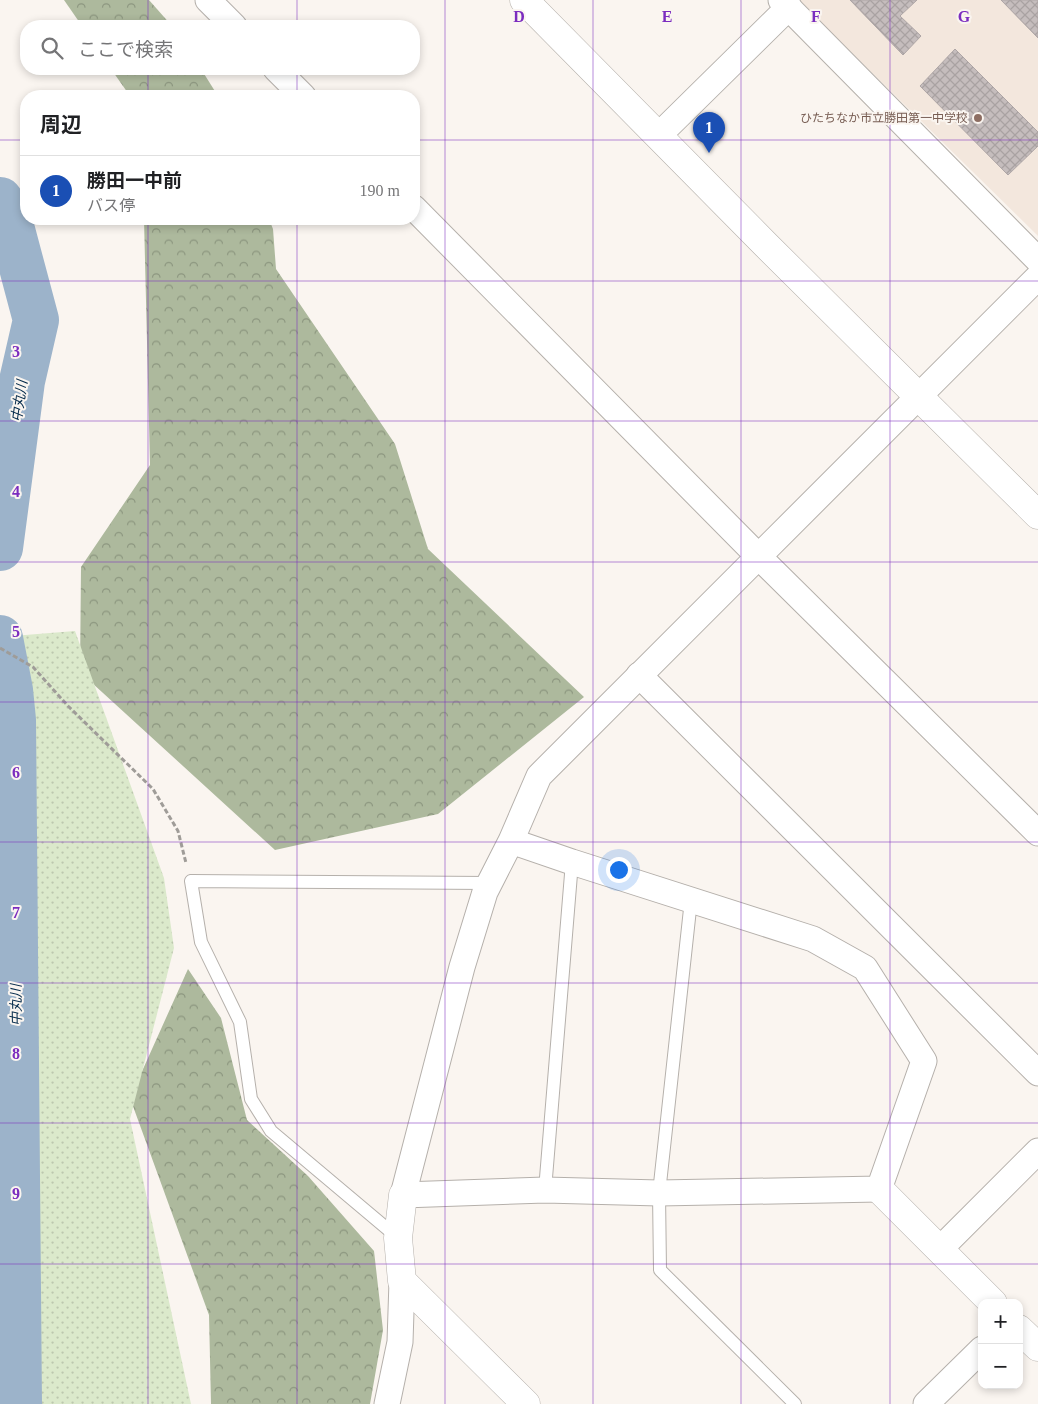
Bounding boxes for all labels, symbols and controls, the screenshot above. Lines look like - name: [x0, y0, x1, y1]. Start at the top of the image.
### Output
- text: D: [513, 8, 525, 25]
- text: E: [662, 8, 672, 25]
- text: F: [811, 8, 821, 25]
- text: G: [958, 8, 971, 25]
- search box: [20, 20, 420, 75]
- icon: search: [38, 34, 66, 62]
- text: ここで検索: [78, 39, 173, 60]
- place label: ひたちなか市立勝田第一中学校: [800, 111, 968, 125]
- pin: 1: [693, 112, 725, 153]
- marker: ひたちなか市立勝田第一中学校: [972, 112, 984, 124]
- text: 周辺: [40, 113, 82, 137]
- text: 勝田一中前: [87, 170, 182, 191]
- text: 1: [52, 182, 60, 199]
- text: 190 m: [360, 182, 400, 199]
- text: バス停: [87, 197, 135, 214]
- text: 3: [12, 343, 20, 360]
- water label: 中丸川: [9, 377, 30, 423]
- text: 4: [12, 483, 20, 500]
- text: 5: [12, 623, 20, 640]
- text: 6: [12, 764, 20, 781]
- your location: [606, 857, 632, 883]
- text: 7: [12, 904, 20, 921]
- water label: 中丸川: [9, 982, 24, 1026]
- text: 8: [12, 1045, 20, 1062]
- text: 9: [12, 1185, 20, 1202]
- map controls: [978, 1299, 1023, 1389]
- button: +: [978, 1299, 1023, 1344]
- button: −: [978, 1344, 1023, 1389]

